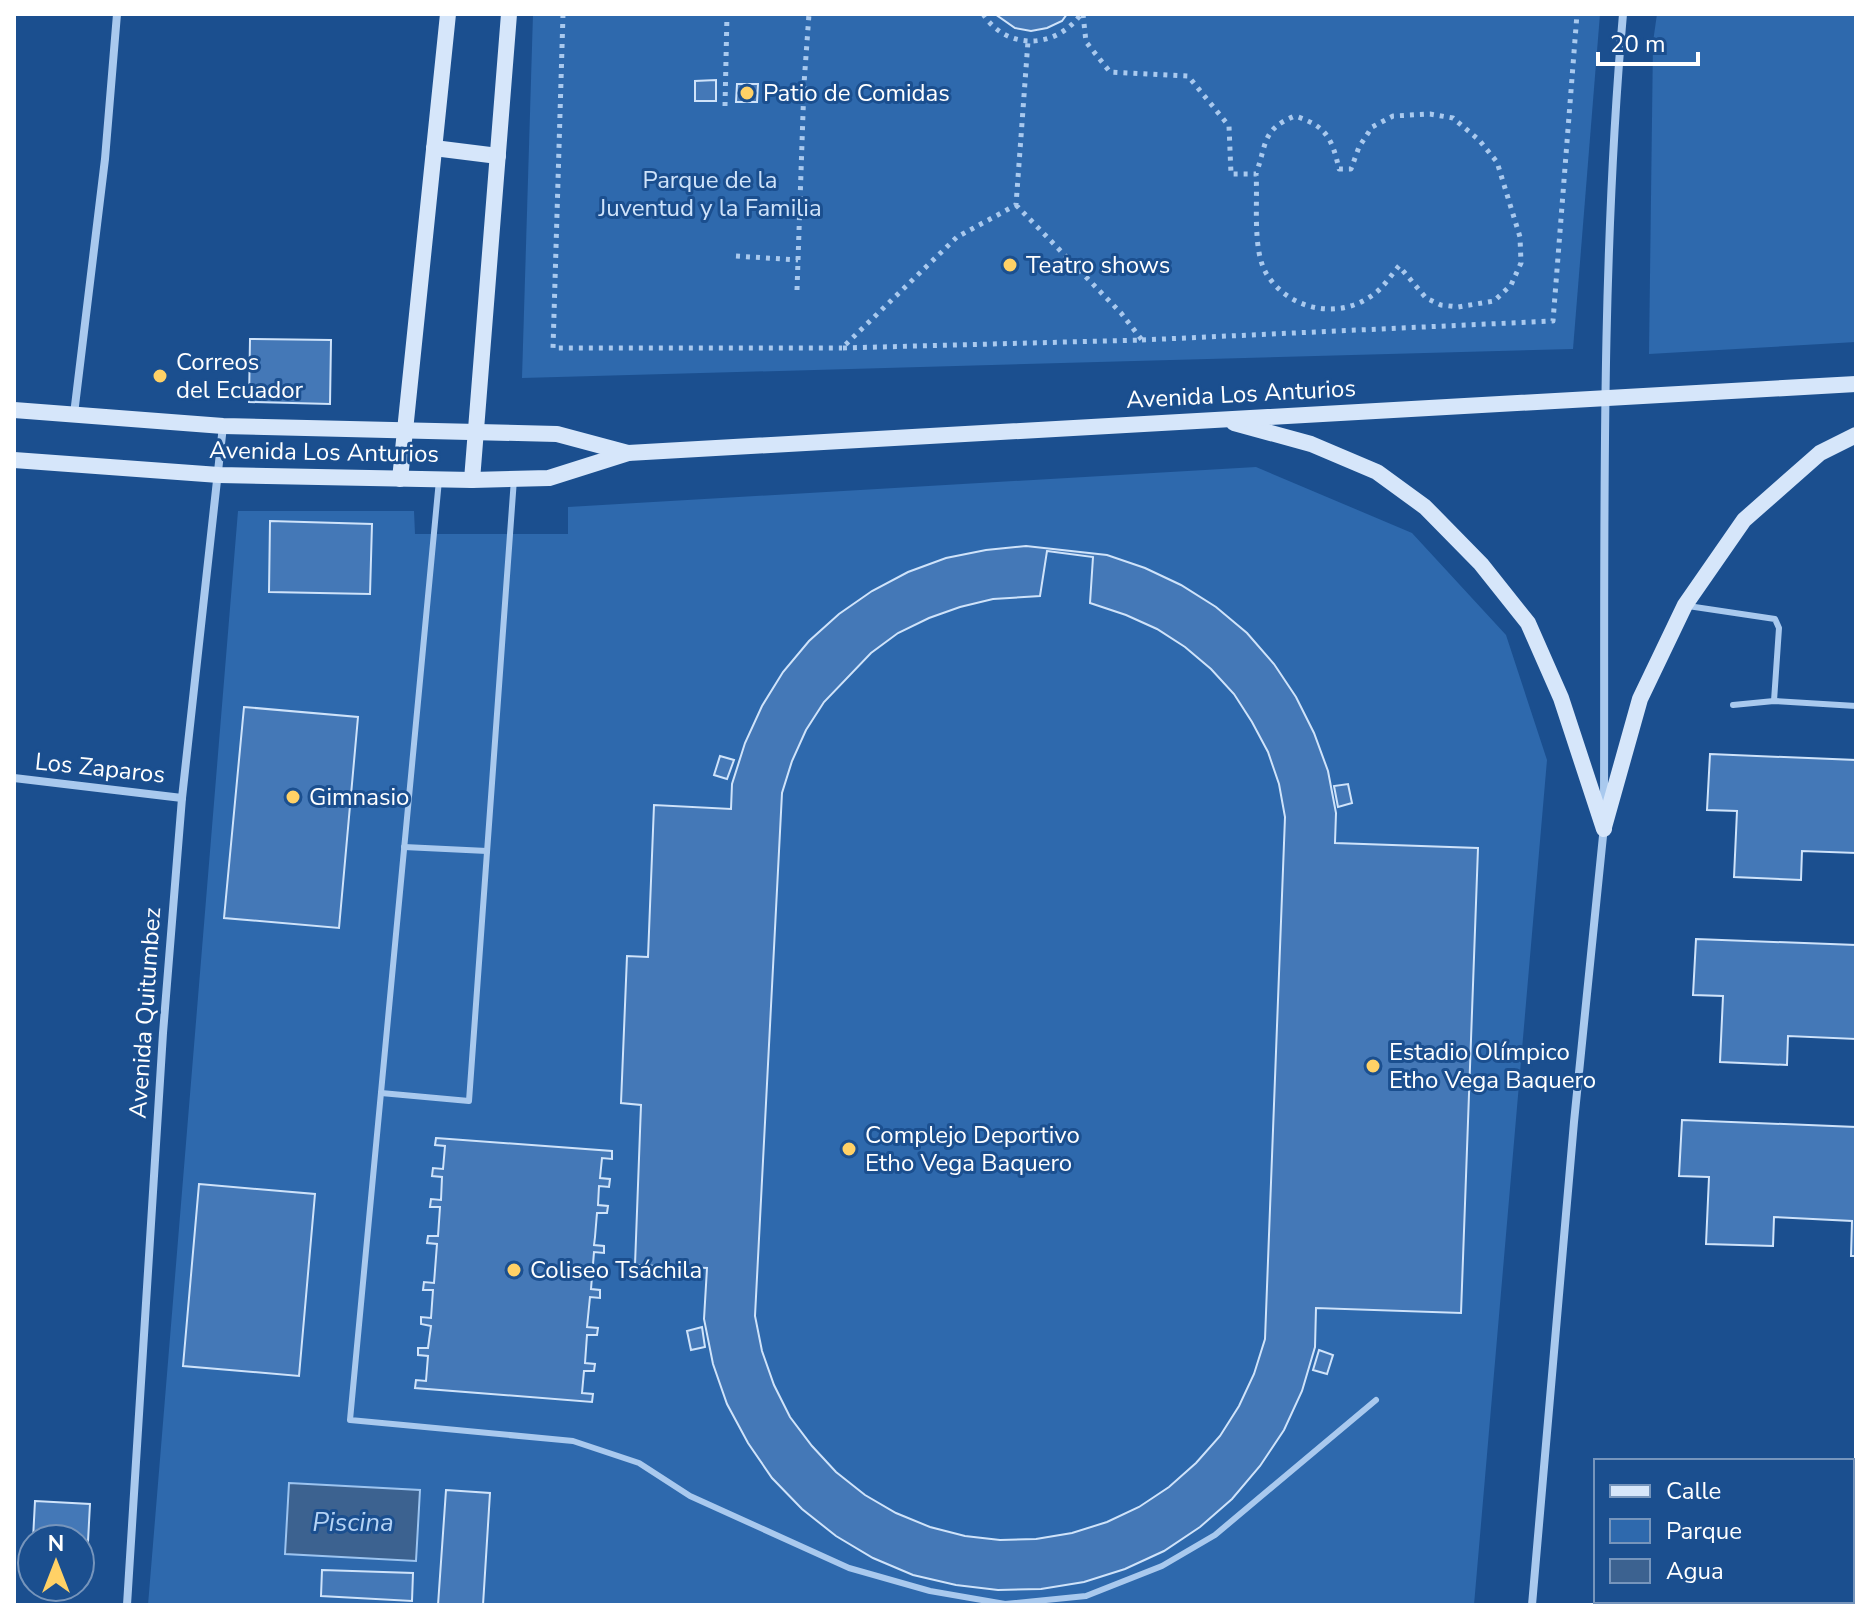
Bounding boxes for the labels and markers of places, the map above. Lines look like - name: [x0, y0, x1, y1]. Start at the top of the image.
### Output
- place label: Patio de Comidas: [763, 77, 950, 109]
- marker: Patio de Comidas: [738, 84, 756, 102]
- place label: Teatro shows: [1026, 249, 1170, 281]
- marker: Teatro shows: [1001, 256, 1019, 274]
- place label: Correos del Ecuador: [176, 346, 304, 406]
- marker: Correos del Ecuador: [151, 367, 169, 385]
- place label: Gimnasio: [309, 781, 409, 813]
- marker: Gimnasio: [284, 788, 302, 806]
- place label: Estadio Olímpico Etho Vega Baquero: [1389, 1036, 1596, 1096]
- marker: Estadio Olímpico Etho Vega Baquero: [1364, 1057, 1382, 1075]
- place label: Complejo Deportivo Etho Vega Baquero: [865, 1119, 1080, 1179]
- marker: Complejo Deportivo Etho Vega Baquero: [840, 1140, 858, 1158]
- place label: Coliseo Tsáchila: [530, 1254, 702, 1286]
- marker: Coliseo Tsáchila: [505, 1261, 523, 1279]

